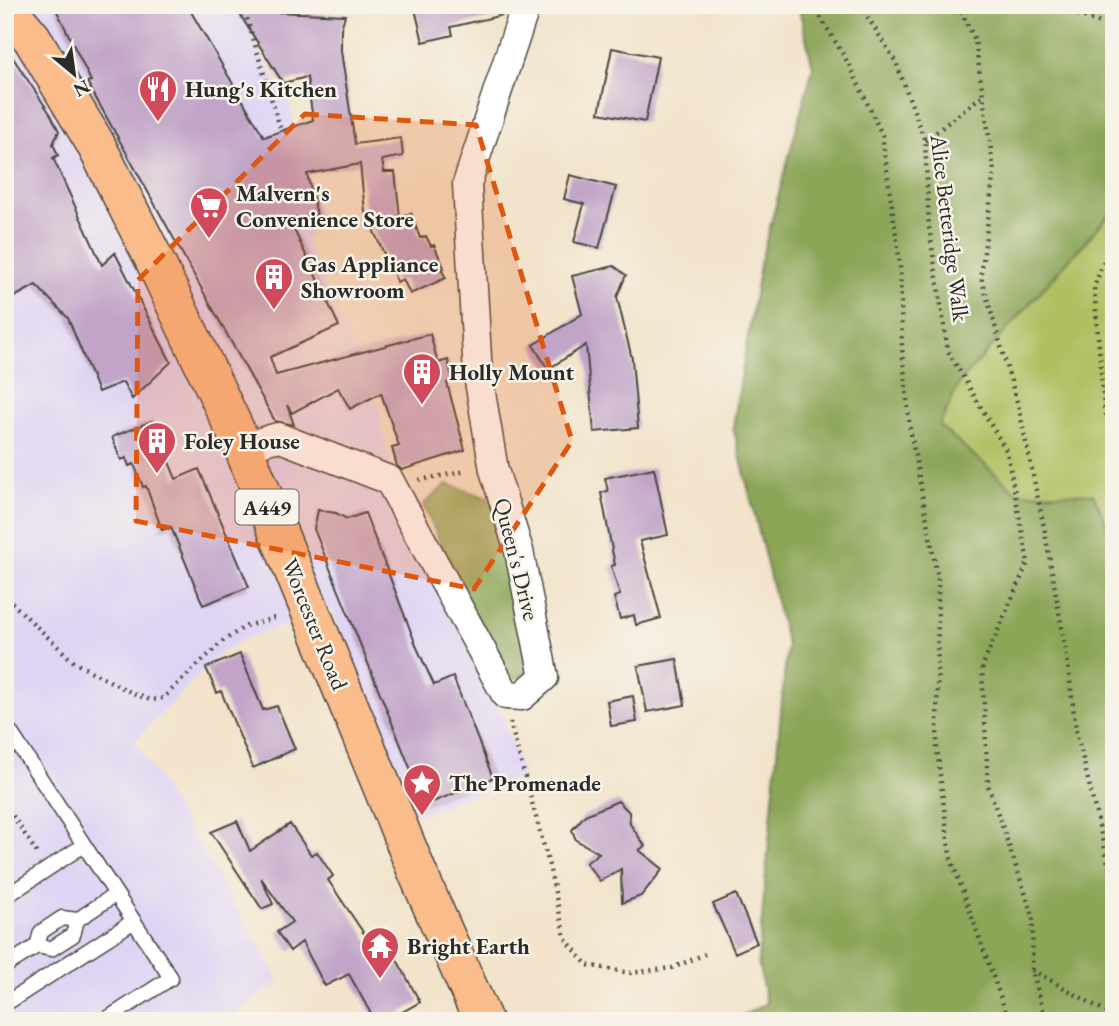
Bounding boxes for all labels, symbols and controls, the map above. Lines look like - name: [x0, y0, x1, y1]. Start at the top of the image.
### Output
- north arrow: [38, 38, 108, 108]
- restaurant icon: Hung's Kitchen: [137, 68, 179, 123]
- text: N: [69, 74, 95, 103]
- place label: Hung's Kitchen: [185, 74, 337, 104]
- street label: Alice Betteridge Walk: [924, 132, 977, 324]
- place label: Malvern's Convenience Store: [236, 178, 414, 234]
- supermarket icon: Malvern's Convenience Store: [188, 185, 230, 240]
- place label: Gas Appliance Showroom: [301, 249, 439, 305]
- building icon: Gas Appliance Showroom: [253, 256, 295, 311]
- building icon: Holly Mount: [401, 351, 443, 406]
- place label: Holly Mount: [449, 357, 575, 387]
- building icon: Foley House: [136, 420, 178, 475]
- place label: Foley House: [184, 426, 300, 456]
- road number: A449: [236, 490, 298, 524]
- street label: Queen's Drive: [487, 495, 547, 623]
- street label: Worcester Road: [275, 554, 355, 695]
- place icon: The Promenade: [401, 762, 443, 817]
- place label: The Promenade: [449, 768, 601, 798]
- temple icon: Bright Earth: [359, 925, 401, 980]
- place label: Bright Earth: [407, 931, 530, 961]

